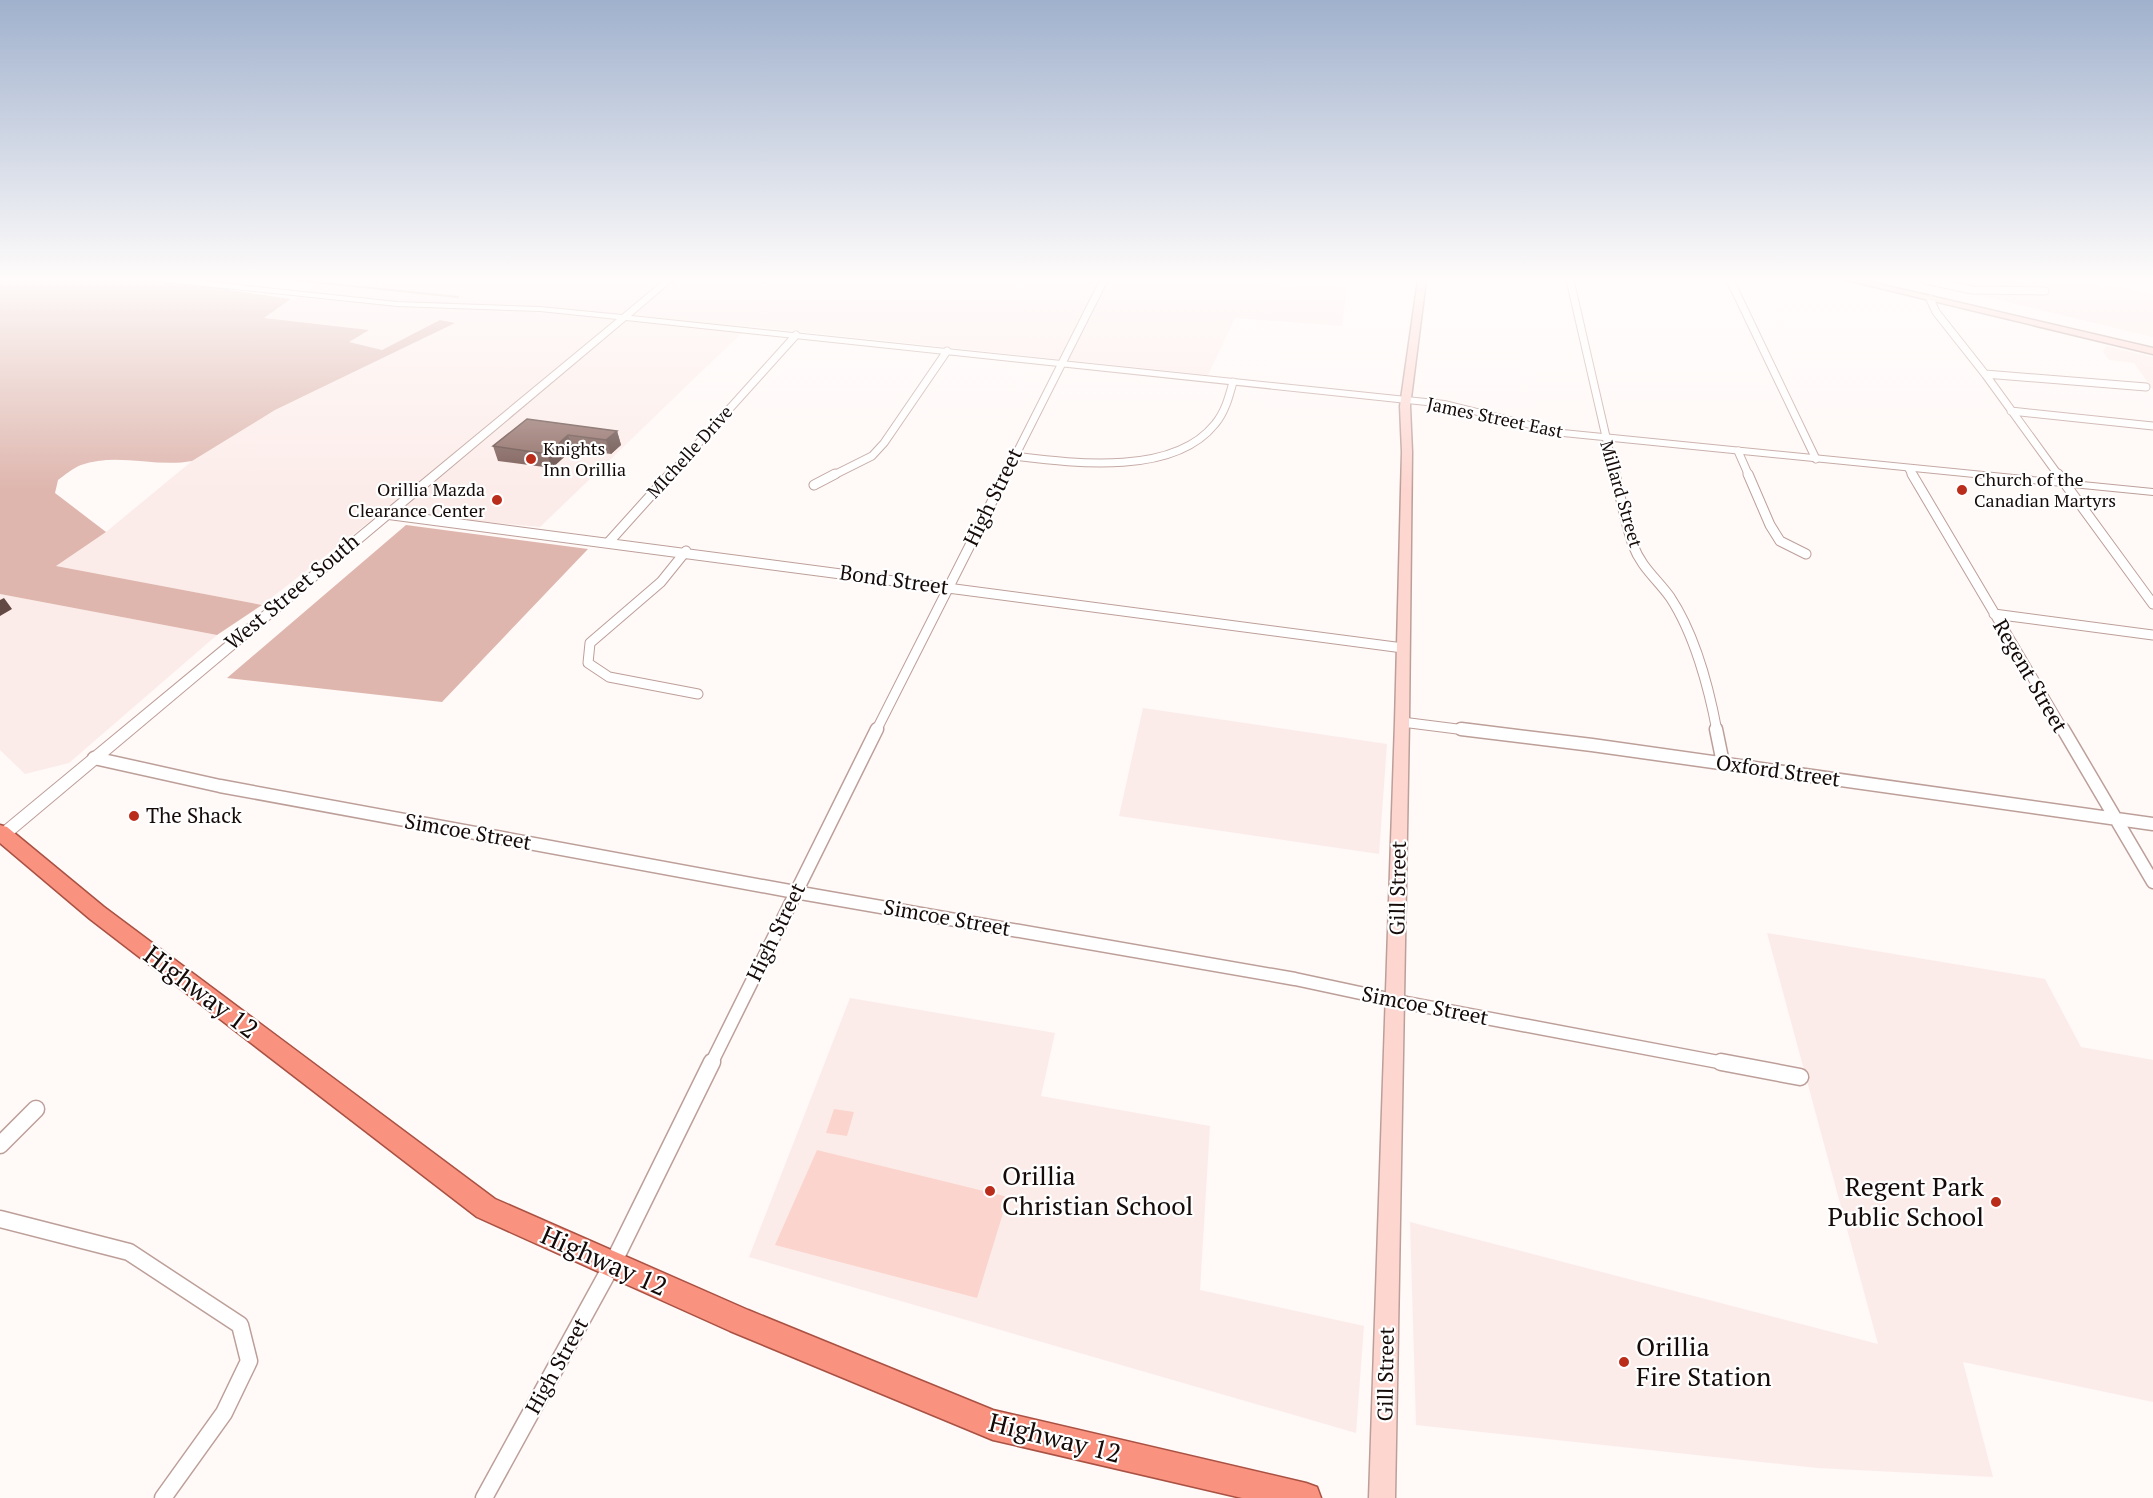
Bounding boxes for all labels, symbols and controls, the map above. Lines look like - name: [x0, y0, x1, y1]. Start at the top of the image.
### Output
- street label: James Street East: [1425, 391, 1566, 443]
- street label: MIchelle Drive: [641, 400, 737, 503]
- place label: Knights Inn Orillia: [543, 436, 626, 481]
- street label: Millard Street: [1595, 437, 1649, 550]
- street label: High Street: [956, 443, 1028, 550]
- marker: Knights Inn Orillia: [524, 452, 538, 466]
- place label: Church of the Canadian Martyrs: [1974, 467, 2116, 512]
- place label: Orillia Mazda Clearance Center: [348, 477, 485, 522]
- marker: Church of the Canadian Martyrs: [1955, 483, 1969, 497]
- marker: Orillia Mazda Clearance Center: [490, 493, 504, 507]
- street label: West Street South: [218, 527, 364, 656]
- street label: Bond Street: [838, 558, 951, 601]
- street label: Regent Street: [1987, 614, 2075, 737]
- street label: Oxford Street: [1714, 747, 1842, 793]
- place label: The Shack: [146, 801, 242, 829]
- street label: Simcoe Street: [403, 806, 534, 856]
- marker: The Shack: [127, 809, 141, 823]
- street label: Gill Street: [1382, 840, 1412, 935]
- street label: High Street: [739, 878, 811, 985]
- street label: Simcoe Street: [882, 892, 1013, 942]
- street label: Highway 12: [137, 937, 266, 1045]
- street label: Simcoe Street: [1359, 979, 1491, 1031]
- place label: Orillia Christian School: [1002, 1158, 1193, 1222]
- place label: Regent Park Public School: [1827, 1169, 1985, 1233]
- marker: Orillia Christian School: [983, 1184, 997, 1198]
- marker: Regent Park Public School: [1989, 1195, 2003, 1209]
- street label: Highway 12: [536, 1217, 673, 1303]
- street label: High Street: [518, 1312, 594, 1419]
- street label: Gill Street: [1370, 1326, 1400, 1421]
- place label: Orillia Fire Station: [1636, 1329, 1771, 1393]
- marker: Orillia Fire Station: [1617, 1355, 1631, 1369]
- street label: Highway 12: [986, 1404, 1125, 1470]

